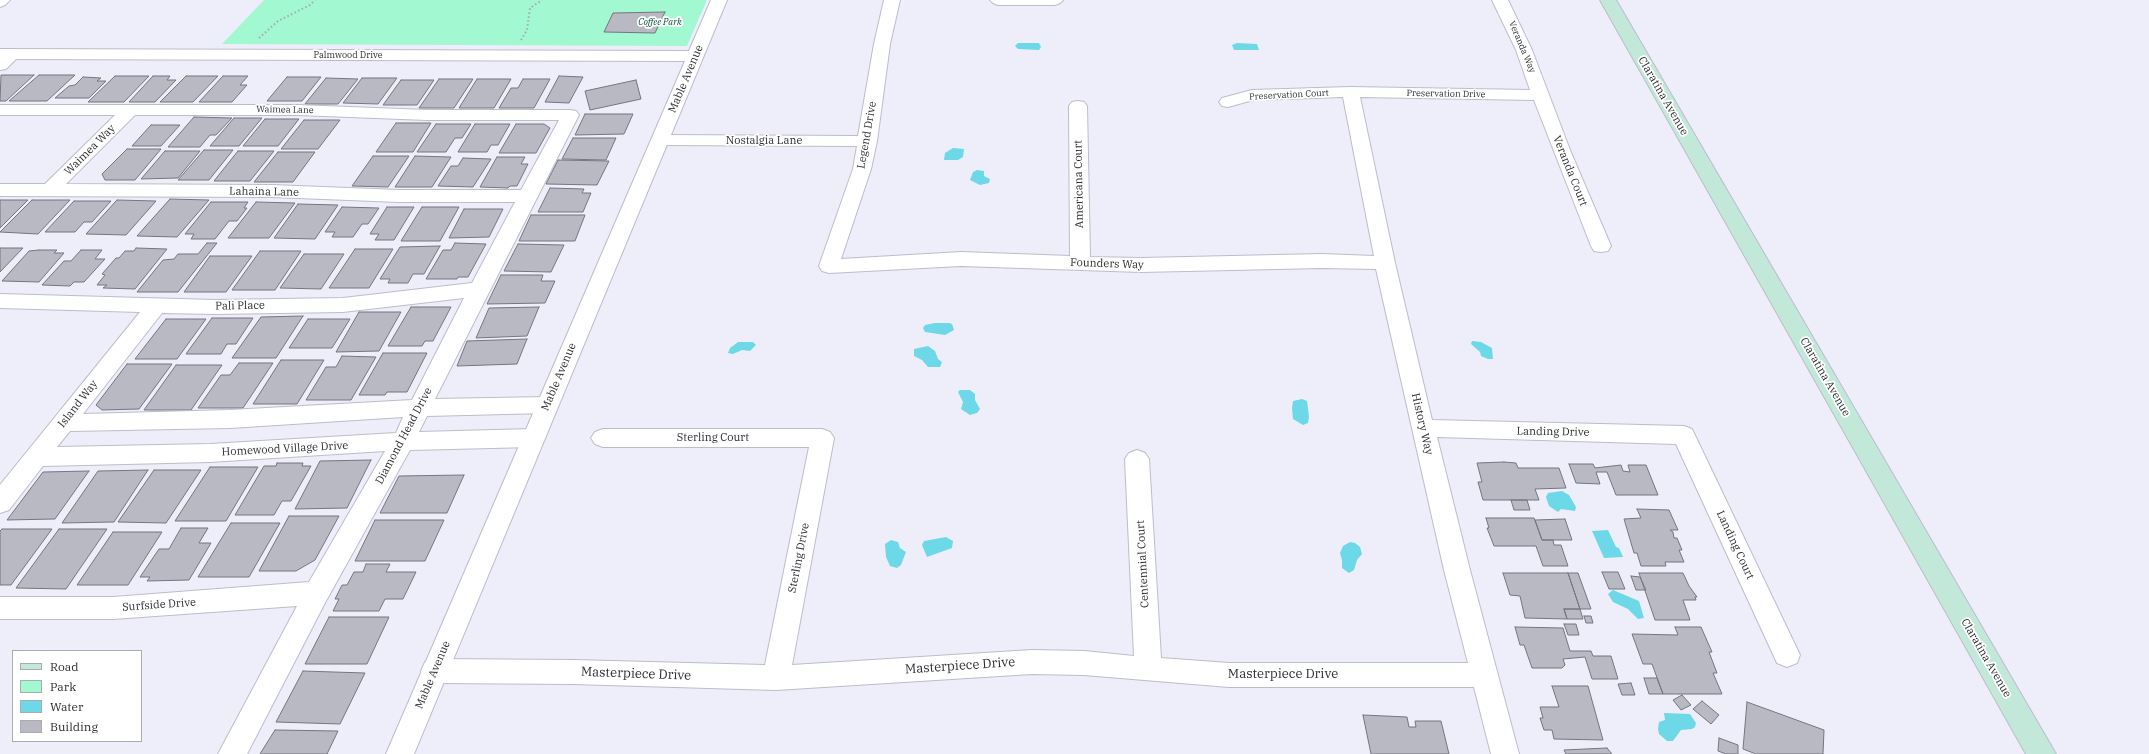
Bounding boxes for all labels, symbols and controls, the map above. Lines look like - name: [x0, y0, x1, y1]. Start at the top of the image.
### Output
- park label: Coffee Park: [638, 17, 682, 27]
- street label: Veranda Way: [1506, 19, 1538, 75]
- street label: Mable Avenue: [666, 43, 706, 115]
- street label: Palmwood Drive: [313, 50, 383, 60]
- street label: Claratina Avenue: [1635, 54, 1691, 138]
- street label: Preservation Court: [1249, 88, 1329, 102]
- street label: Preservation Drive: [1406, 88, 1486, 100]
- street label: Legend Drive: [855, 100, 879, 170]
- street label: Waimea Lane: [256, 104, 314, 116]
- street label: Waimea Way: [62, 122, 118, 178]
- street label: Nostalgia Lane: [726, 134, 802, 148]
- street label: Veranda Court: [1550, 134, 1590, 208]
- street label: Americana Court: [1072, 140, 1086, 228]
- street label: Lahaina Lane: [229, 185, 299, 199]
- street label: Founders Way: [1070, 256, 1144, 272]
- street label: Pali Place: [215, 299, 265, 313]
- street label: Claratina Avenue: [1797, 335, 1853, 419]
- street label: Mable Avenue: [539, 341, 579, 413]
- street label: Island Way: [55, 378, 101, 430]
- street label: Diamond Head Drive: [373, 385, 435, 487]
- street label: History Way: [1408, 392, 1436, 456]
- street label: Landing Drive: [1516, 425, 1590, 439]
- street label: Sterling Court: [677, 431, 749, 445]
- street label: Homewood Village Drive: [221, 439, 349, 459]
- street label: Landing Court: [1713, 509, 1757, 581]
- street label: Centennial Court: [1134, 520, 1152, 608]
- street label: Sterling Drive: [786, 522, 812, 594]
- street label: Surfside Drive: [122, 596, 196, 614]
- street label: Claratina Avenue: [1958, 616, 2014, 700]
- street label: Mable Avenue: [413, 639, 453, 711]
- legend: [12, 650, 142, 742]
- street label: Masterpiece Drive: [904, 654, 1016, 678]
- text: Road: [50, 659, 79, 674]
- street label: Masterpiece Drive: [581, 664, 691, 684]
- street label: Masterpiece Drive: [1228, 666, 1338, 682]
- text: Park: [50, 679, 76, 694]
- text: Water: [50, 699, 83, 714]
- text: Building: [50, 719, 98, 734]

